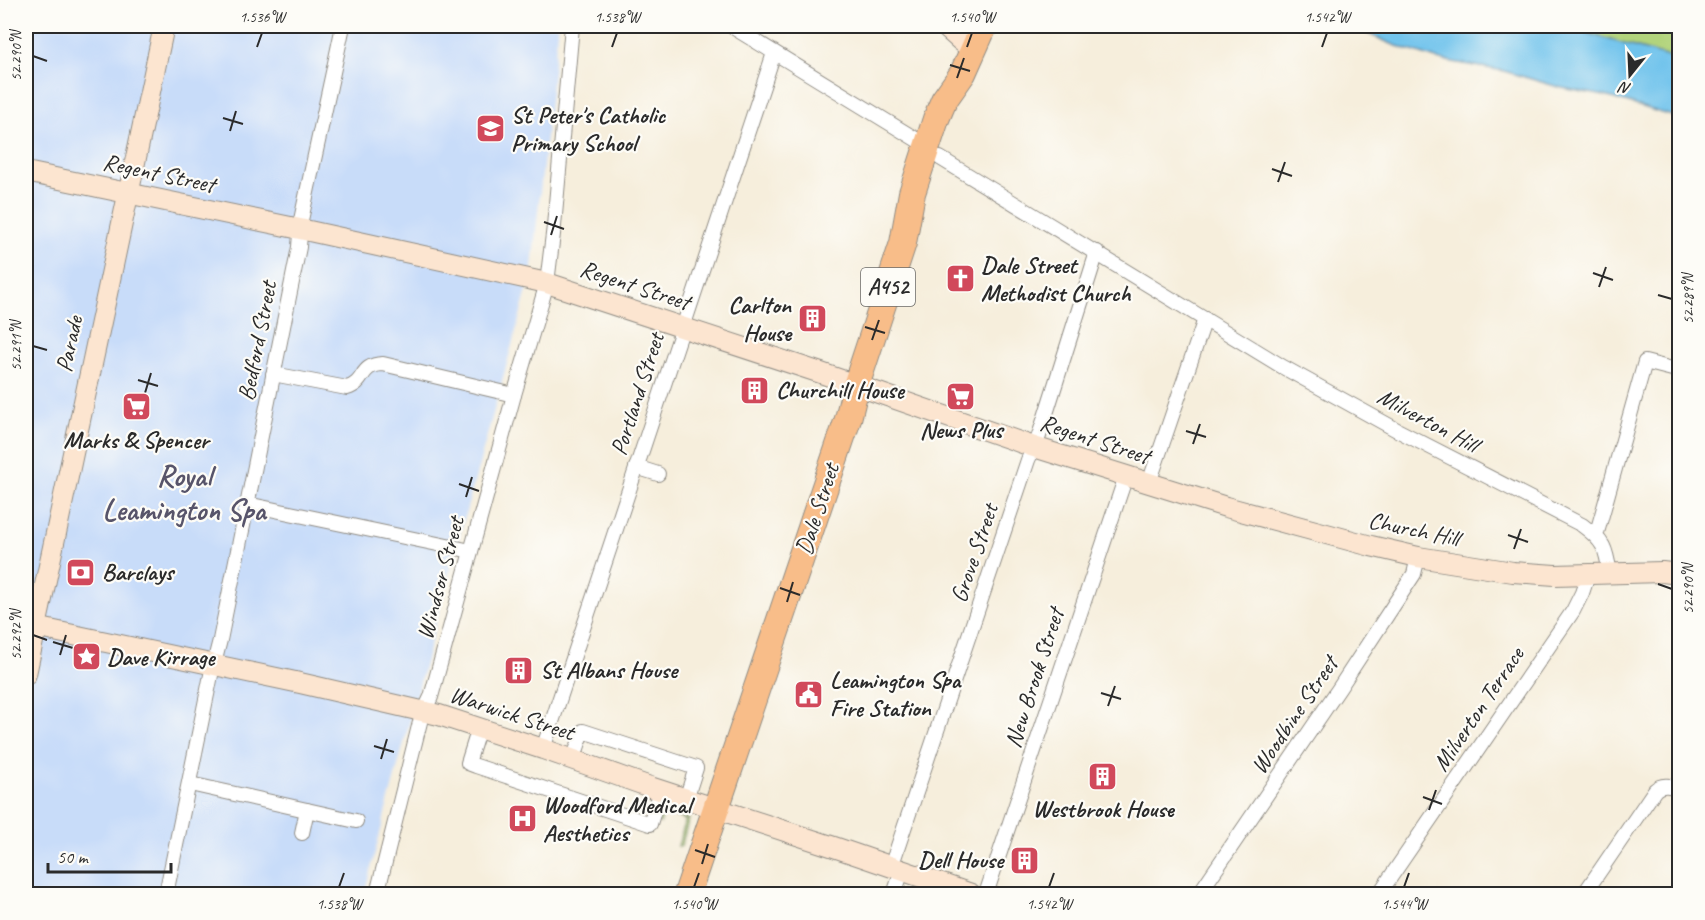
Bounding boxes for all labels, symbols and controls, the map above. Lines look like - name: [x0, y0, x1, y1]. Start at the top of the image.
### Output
- text: 1.536°W: [239, 8, 288, 27]
- text: 1.538°W: [594, 8, 643, 27]
- text: 1.540°W: [949, 8, 998, 27]
- text: 1.542°W: [1304, 8, 1353, 27]
- text: 52.290°N: [7, 28, 26, 81]
- north arrow: [1600, 45, 1660, 105]
- text: N: [1615, 76, 1633, 99]
- place label: St Peter's Catholic Primary School: [511, 100, 666, 158]
- school or university icon: St Peter's Catholic Primary School: [474, 113, 506, 145]
- street label: Regent Street: [100, 147, 221, 200]
- place label: Dale Street Methodist Church: [981, 250, 1131, 308]
- street label: Regent Street: [576, 253, 697, 318]
- church icon: Dale Street Methodist Church: [944, 263, 976, 295]
- road number: A452: [861, 268, 915, 306]
- text: 52.289°N: [1679, 271, 1698, 324]
- street label: Bedford Street: [231, 277, 284, 403]
- place label: Carlton House: [728, 290, 793, 348]
- building icon: Carlton House: [796, 303, 828, 335]
- street label: Parade: [48, 311, 90, 375]
- text: 52.291°N: [7, 318, 26, 371]
- street label: Portland Street: [603, 327, 672, 459]
- building icon: Churchill House: [739, 374, 771, 406]
- place label: Churchill House: [776, 375, 906, 405]
- supermarket icon: News Plus: [945, 381, 977, 413]
- street label: Milverton Hill: [1372, 381, 1487, 461]
- supermarket icon: Marks & Spencer: [120, 391, 152, 423]
- street label: Regent Street: [1036, 407, 1157, 472]
- place label: News Plus: [920, 415, 1005, 445]
- place label: Marks & Spencer: [63, 425, 211, 455]
- district label: Royal Leamington Spa: [102, 457, 268, 529]
- street label: Dale Street: [788, 458, 846, 558]
- street label: Grove Street: [943, 498, 1005, 606]
- street label: Church Hill: [1366, 505, 1466, 554]
- street label: Windsor Street: [409, 511, 471, 643]
- bank icon: Barclays: [65, 556, 97, 588]
- place label: Barclays: [102, 557, 176, 587]
- text: 52.290°N: [1679, 561, 1698, 614]
- street label: New Brook Street: [997, 602, 1072, 751]
- text: 52.292°N: [7, 607, 26, 660]
- street label: Milverton Terrace: [1426, 639, 1532, 777]
- place icon: Dave Kirrage: [70, 641, 102, 673]
- place label: Dave Kirrage: [107, 642, 217, 672]
- street label: Woodbine Street: [1244, 648, 1346, 779]
- building icon: St Albans House: [503, 654, 535, 686]
- place label: St Albans House: [540, 655, 679, 685]
- place label: Leamington Spa Fire Station: [830, 665, 963, 723]
- public building icon: Leamington Spa Fire Station: [793, 678, 825, 710]
- street label: Warwick Street: [446, 679, 580, 748]
- building icon: Westbrook House: [1087, 760, 1119, 792]
- place label: Woodford Medical Aesthetics: [543, 790, 695, 848]
- place label: Westbrook House: [1032, 794, 1176, 824]
- hospital icon: Woodford Medical Aesthetics: [506, 803, 538, 835]
- scale bar: [48, 836, 171, 874]
- building icon: Dell House: [1008, 844, 1040, 876]
- place label: Dell House: [918, 845, 1005, 875]
- text: 50 m: [57, 846, 90, 868]
- text: 1.538°W: [316, 895, 365, 914]
- text: 1.540°W: [671, 895, 720, 914]
- text: 1.542°W: [1026, 895, 1075, 914]
- text: 1.544°W: [1381, 895, 1430, 914]

